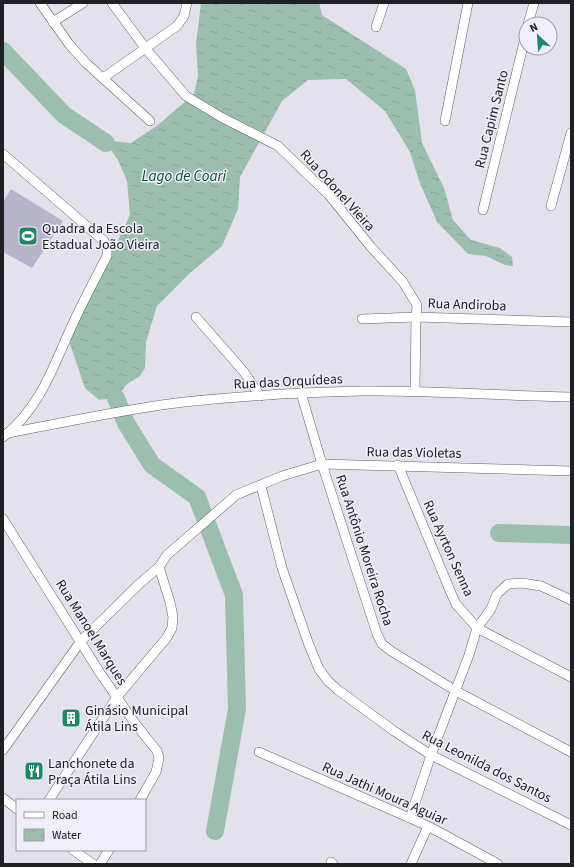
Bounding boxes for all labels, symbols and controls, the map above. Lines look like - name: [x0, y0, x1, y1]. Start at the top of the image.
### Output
- north arrow: [518, 16, 558, 56]
- text: N: [527, 19, 540, 36]
- street label: Rua Capim Santo: [470, 68, 514, 170]
- street label: Rua Odonel Vieira: [295, 145, 379, 236]
- water label: Lago de Coari: [142, 166, 227, 187]
- place label: Quadra da Escola Estadual João Vieira: [42, 219, 159, 255]
- sports icon: Quadra da Escola Estadual João Vieira: [17, 225, 39, 247]
- street label: Rua Andiroba: [427, 294, 507, 316]
- street label: Rua das Orquídeas: [233, 369, 343, 395]
- street label: Rua das Violetas: [366, 442, 462, 464]
- street label: Rua Antônio Moreira Rocha: [330, 472, 398, 629]
- street label: Rua Ayrton Senna: [418, 497, 478, 600]
- street label: Rua Manoel Marques: [51, 576, 132, 689]
- place label: Ginásio Municipal Átila Lins: [85, 701, 189, 737]
- building icon: Ginásio Municipal Átila Lins: [60, 707, 82, 729]
- street label: Rua Leonilda dos Santos: [418, 726, 555, 808]
- place label: Lanchonete da Praça Átila Lins: [48, 754, 137, 790]
- street label: Rua Jathi Moura Aguiar: [319, 757, 450, 831]
- restaurant icon: Lanchonete da Praça Átila Lins: [23, 760, 45, 782]
- legend: [16, 799, 146, 851]
- text: Road: [52, 807, 78, 824]
- text: Water: [52, 827, 82, 844]

